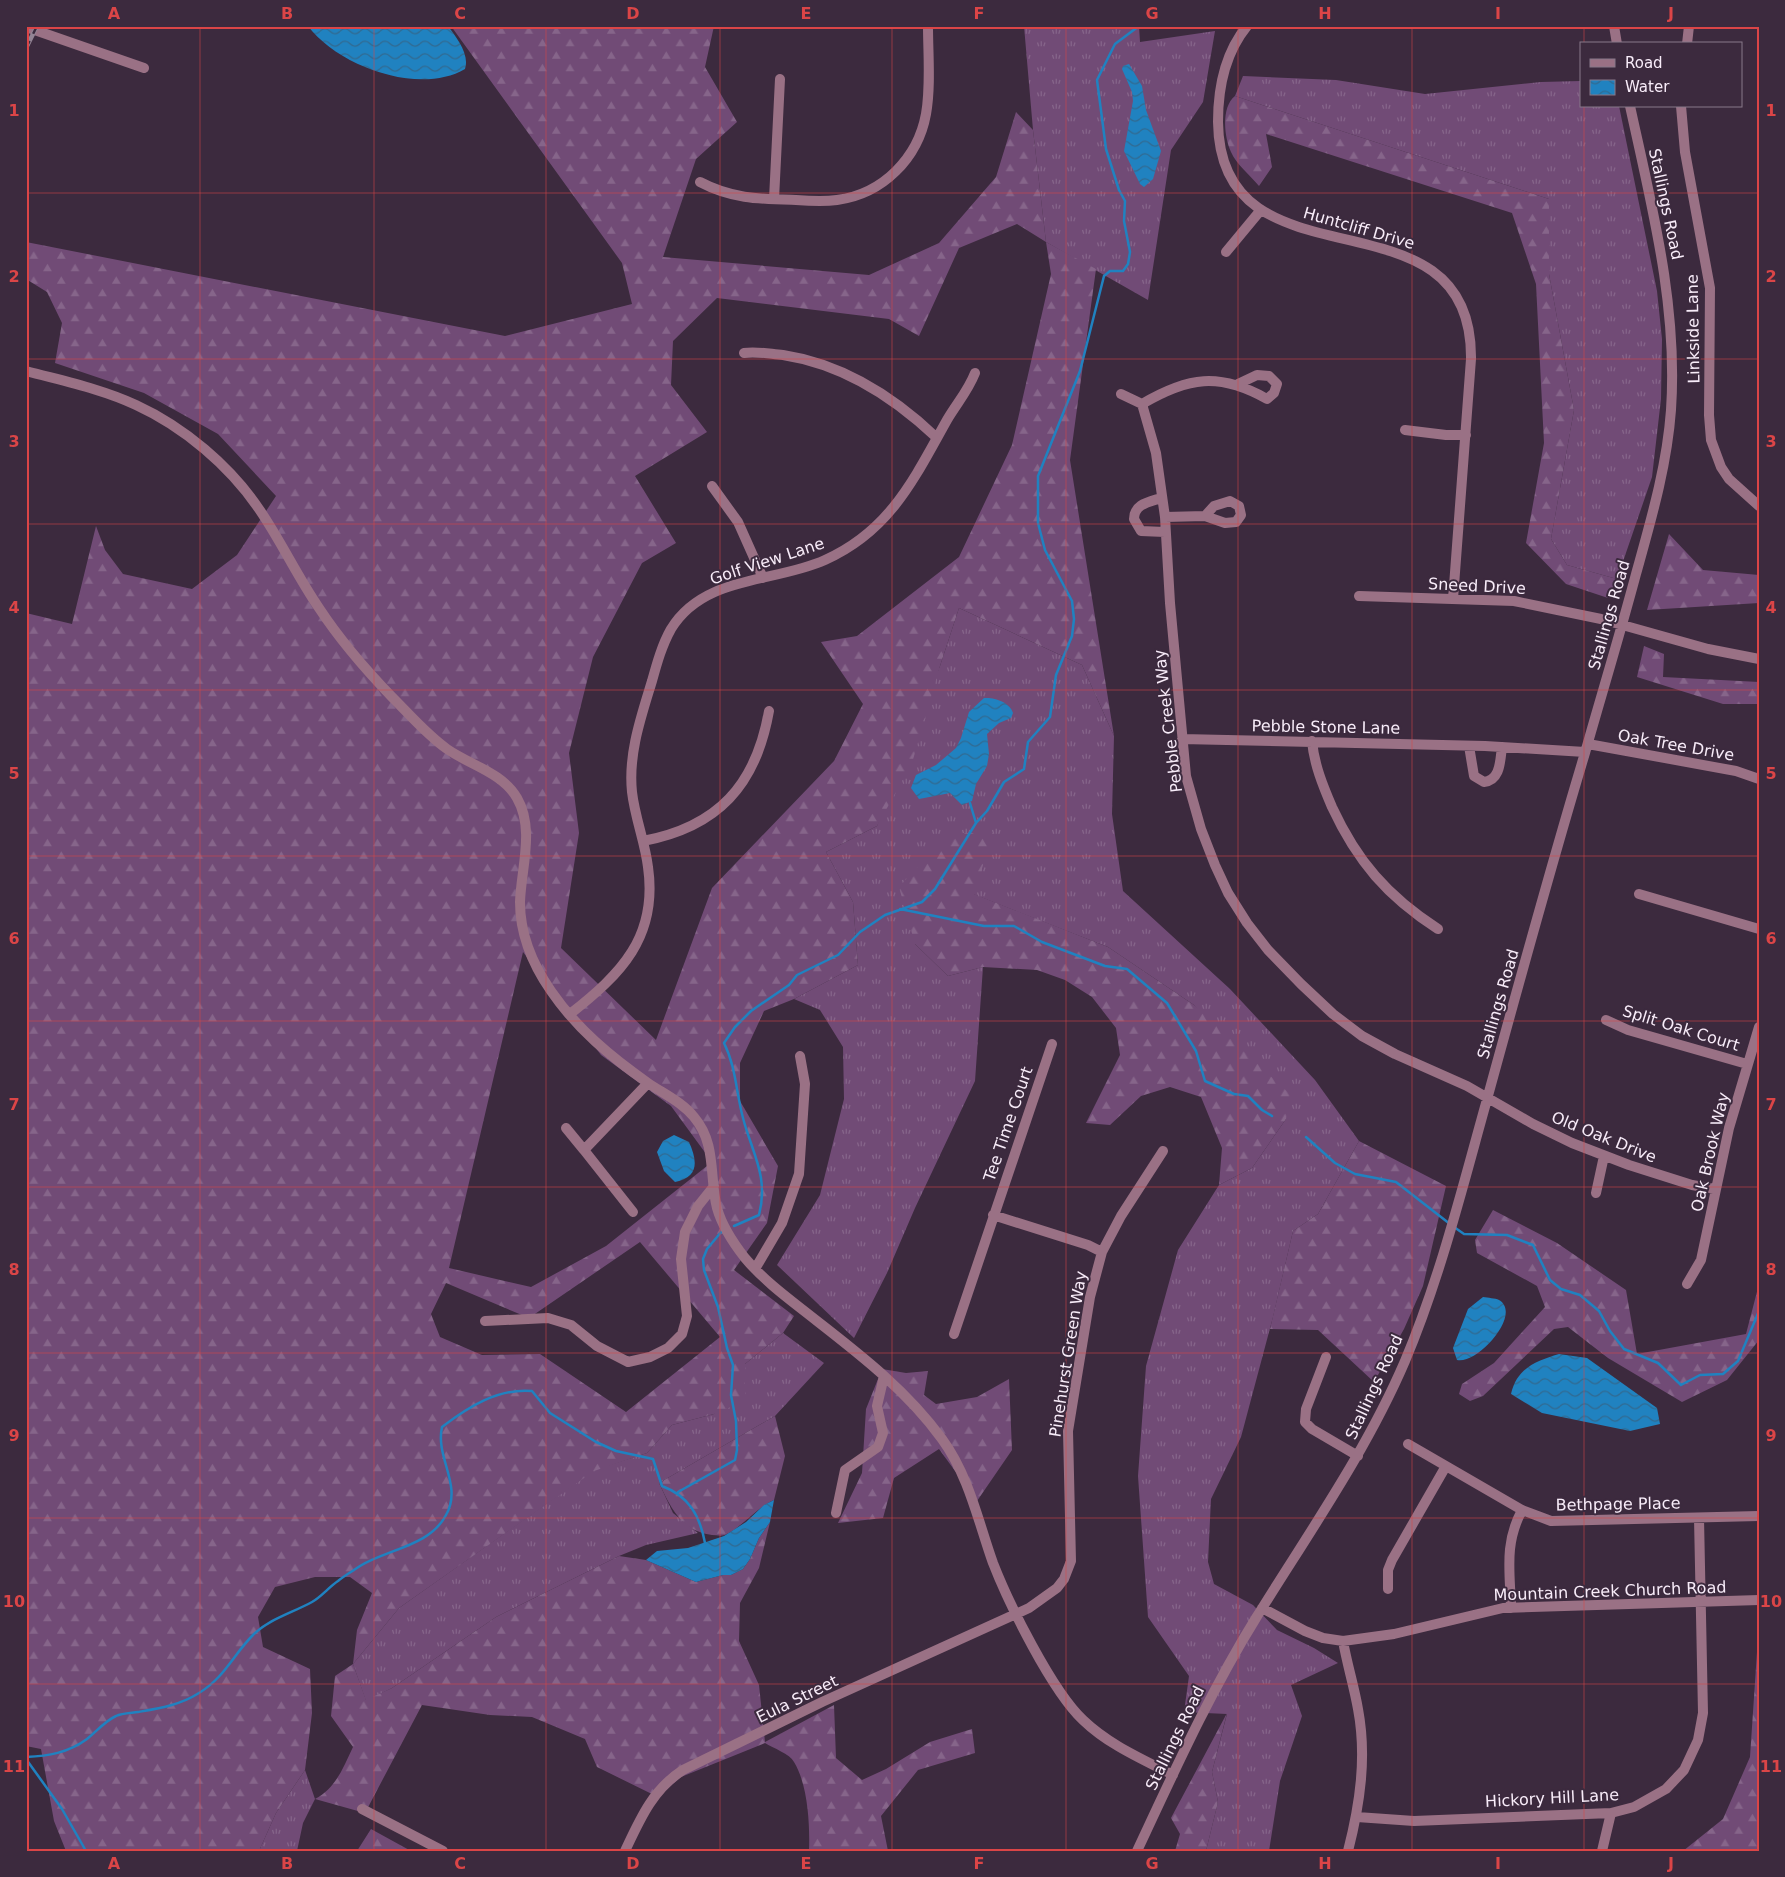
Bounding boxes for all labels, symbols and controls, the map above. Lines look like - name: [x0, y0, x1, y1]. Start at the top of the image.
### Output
- text: A: [108, 4, 121, 23]
- text: B: [281, 4, 293, 23]
- text: C: [454, 4, 466, 23]
- text: D: [626, 4, 640, 23]
- text: E: [801, 4, 811, 23]
- text: F: [974, 4, 984, 23]
- text: G: [1145, 4, 1159, 23]
- text: H: [1318, 4, 1332, 23]
- text: I: [1495, 4, 1501, 23]
- text: J: [1667, 4, 1674, 23]
- legend: [1580, 42, 1742, 108]
- text: Road: [1625, 54, 1663, 72]
- text: Water: [1625, 78, 1670, 96]
- text: 1: [8, 101, 20, 120]
- text: 1: [1765, 101, 1777, 120]
- street label: Stallings Road: [1645, 147, 1687, 261]
- street label: Huntcliff Drive: [1301, 203, 1417, 253]
- text: 2: [8, 267, 20, 286]
- text: 2: [1765, 267, 1777, 286]
- street label: Linkside Lane: [1683, 274, 1703, 384]
- text: 3: [8, 432, 20, 451]
- text: 3: [1765, 432, 1777, 451]
- street label: Golf View Lane: [707, 534, 827, 588]
- street label: Stallings Road: [1584, 558, 1634, 672]
- street label: Sneed Drive: [1428, 574, 1526, 598]
- text: 4: [8, 598, 20, 617]
- text: 4: [1765, 598, 1777, 617]
- street label: Pebble Creek Way: [1150, 648, 1186, 794]
- street label: Pebble Stone Lane: [1252, 716, 1400, 738]
- street label: Oak Tree Drive: [1616, 725, 1736, 765]
- text: 5: [8, 764, 20, 783]
- text: 5: [1765, 764, 1777, 783]
- text: 6: [8, 929, 20, 948]
- text: 6: [1765, 929, 1777, 948]
- street label: Stallings Road: [1473, 947, 1523, 1061]
- street label: Split Oak Court: [1620, 1001, 1742, 1055]
- street label: Tee Time Court: [979, 1064, 1037, 1185]
- street label: Oak Brook Way: [1687, 1090, 1733, 1214]
- text: 7: [8, 1095, 20, 1114]
- text: 7: [1765, 1095, 1777, 1114]
- street label: Old Oak Drive: [1549, 1107, 1659, 1167]
- text: 8: [8, 1260, 20, 1279]
- text: 8: [1765, 1260, 1777, 1279]
- street label: Pinehurst Green Way: [1045, 1270, 1091, 1438]
- street label: Stallings Road: [1341, 1332, 1407, 1442]
- text: 9: [8, 1426, 20, 1445]
- text: 9: [1765, 1426, 1777, 1445]
- street label: Bethpage Place: [1555, 1493, 1681, 1515]
- street label: Mountain Creek Church Road: [1493, 1577, 1727, 1605]
- text: 10: [3, 1592, 25, 1611]
- text: 10: [1760, 1592, 1782, 1611]
- street label: Eula Street: [753, 1671, 841, 1727]
- street label: Stallings Road: [1142, 1683, 1208, 1793]
- text: 11: [3, 1757, 25, 1776]
- text: 11: [1760, 1757, 1782, 1776]
- street label: Hickory Hill Lane: [1485, 1785, 1619, 1811]
- text: A: [108, 1854, 121, 1873]
- text: B: [281, 1854, 293, 1873]
- text: C: [454, 1854, 466, 1873]
- text: D: [626, 1854, 640, 1873]
- text: E: [801, 1854, 811, 1873]
- text: F: [974, 1854, 984, 1873]
- text: G: [1145, 1854, 1159, 1873]
- text: H: [1318, 1854, 1332, 1873]
- text: I: [1495, 1854, 1501, 1873]
- text: J: [1667, 1854, 1674, 1873]

